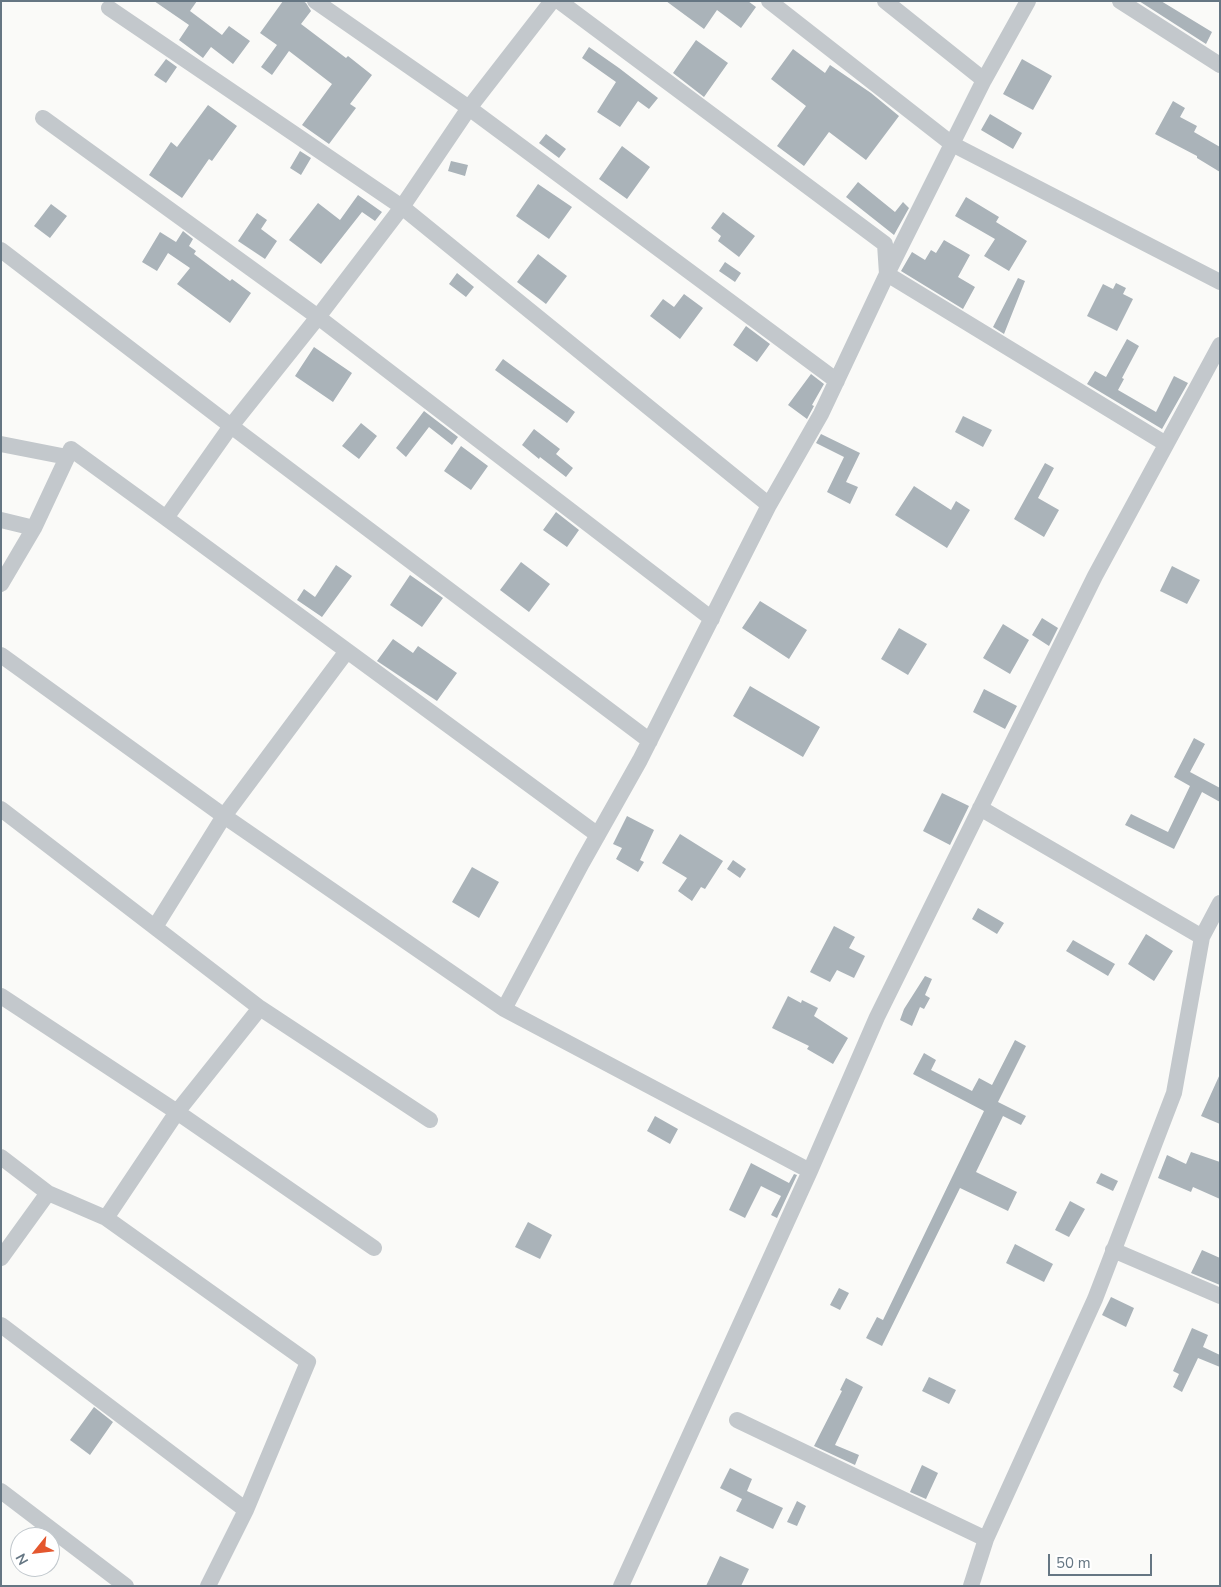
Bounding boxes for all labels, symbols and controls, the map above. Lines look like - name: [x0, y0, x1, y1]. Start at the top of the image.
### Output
- north arrow: [10, 1527, 60, 1577]
- scale bar: [1051, 1544, 1155, 1576]
- text: N: [11, 1550, 33, 1568]
- text: 50 m: [1056, 1553, 1091, 1573]

